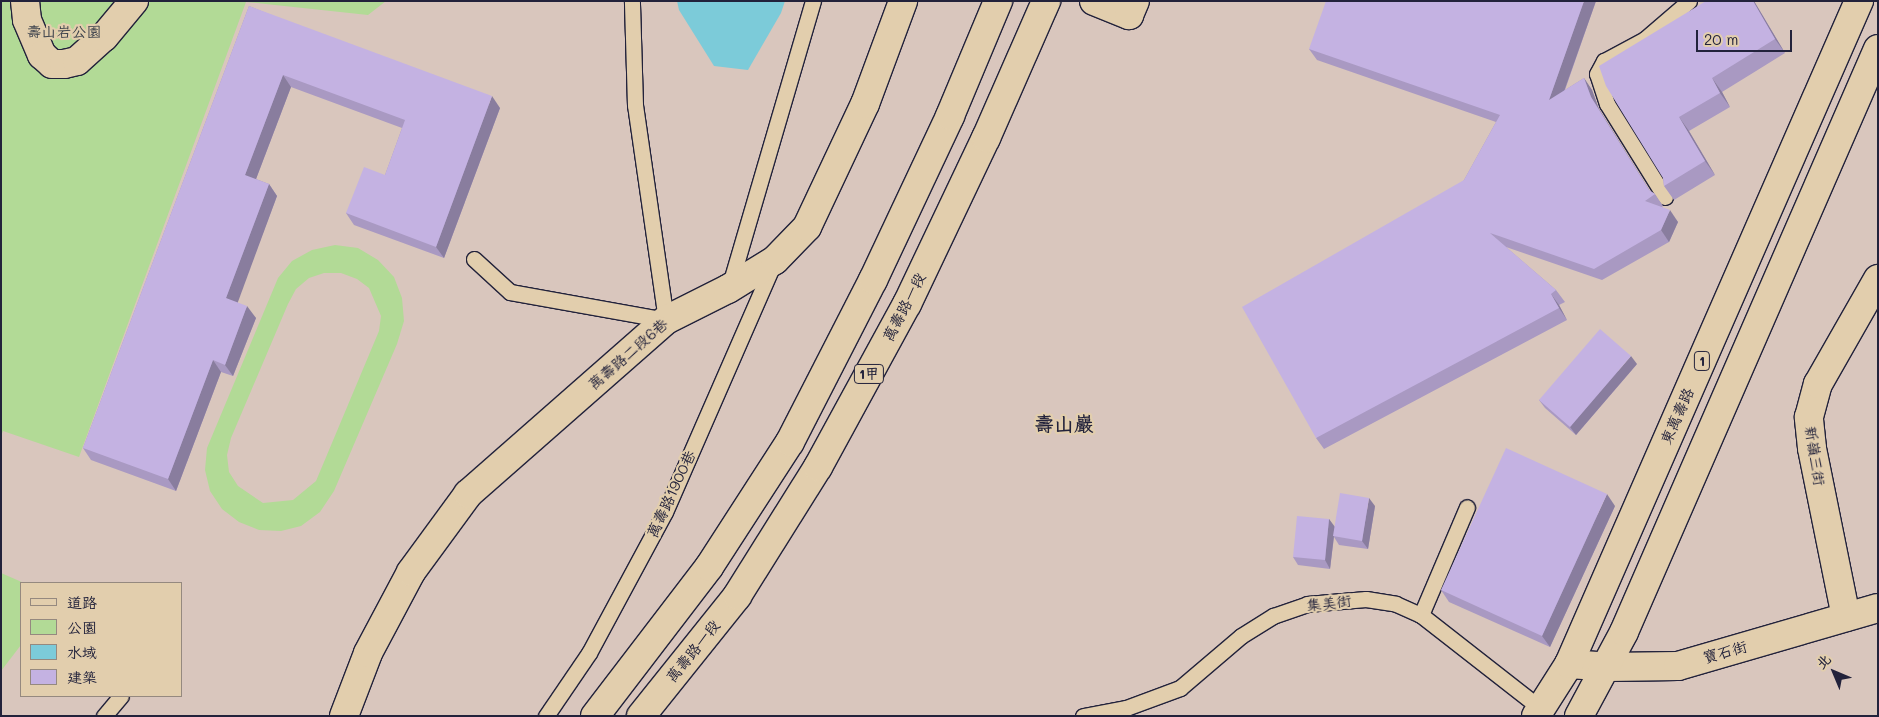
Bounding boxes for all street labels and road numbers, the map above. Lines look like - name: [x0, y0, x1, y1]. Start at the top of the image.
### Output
- street label: 萬壽路一段: [879, 270, 929, 344]
- street label: 萬壽路二段6巷: [585, 315, 671, 393]
- road number: 1: [1693, 350, 1711, 372]
- road number: 1甲: [853, 362, 885, 386]
- street label: 東萬壽路: [1657, 385, 1697, 447]
- street label: 新嶺三街: [1801, 425, 1829, 487]
- street label: 萬壽路1900巷: [643, 448, 699, 540]
- street label: 集美街: [1306, 591, 1352, 615]
- street label: 萬壽路一段: [662, 616, 724, 686]
- street label: 寶石街: [1701, 637, 1749, 667]

